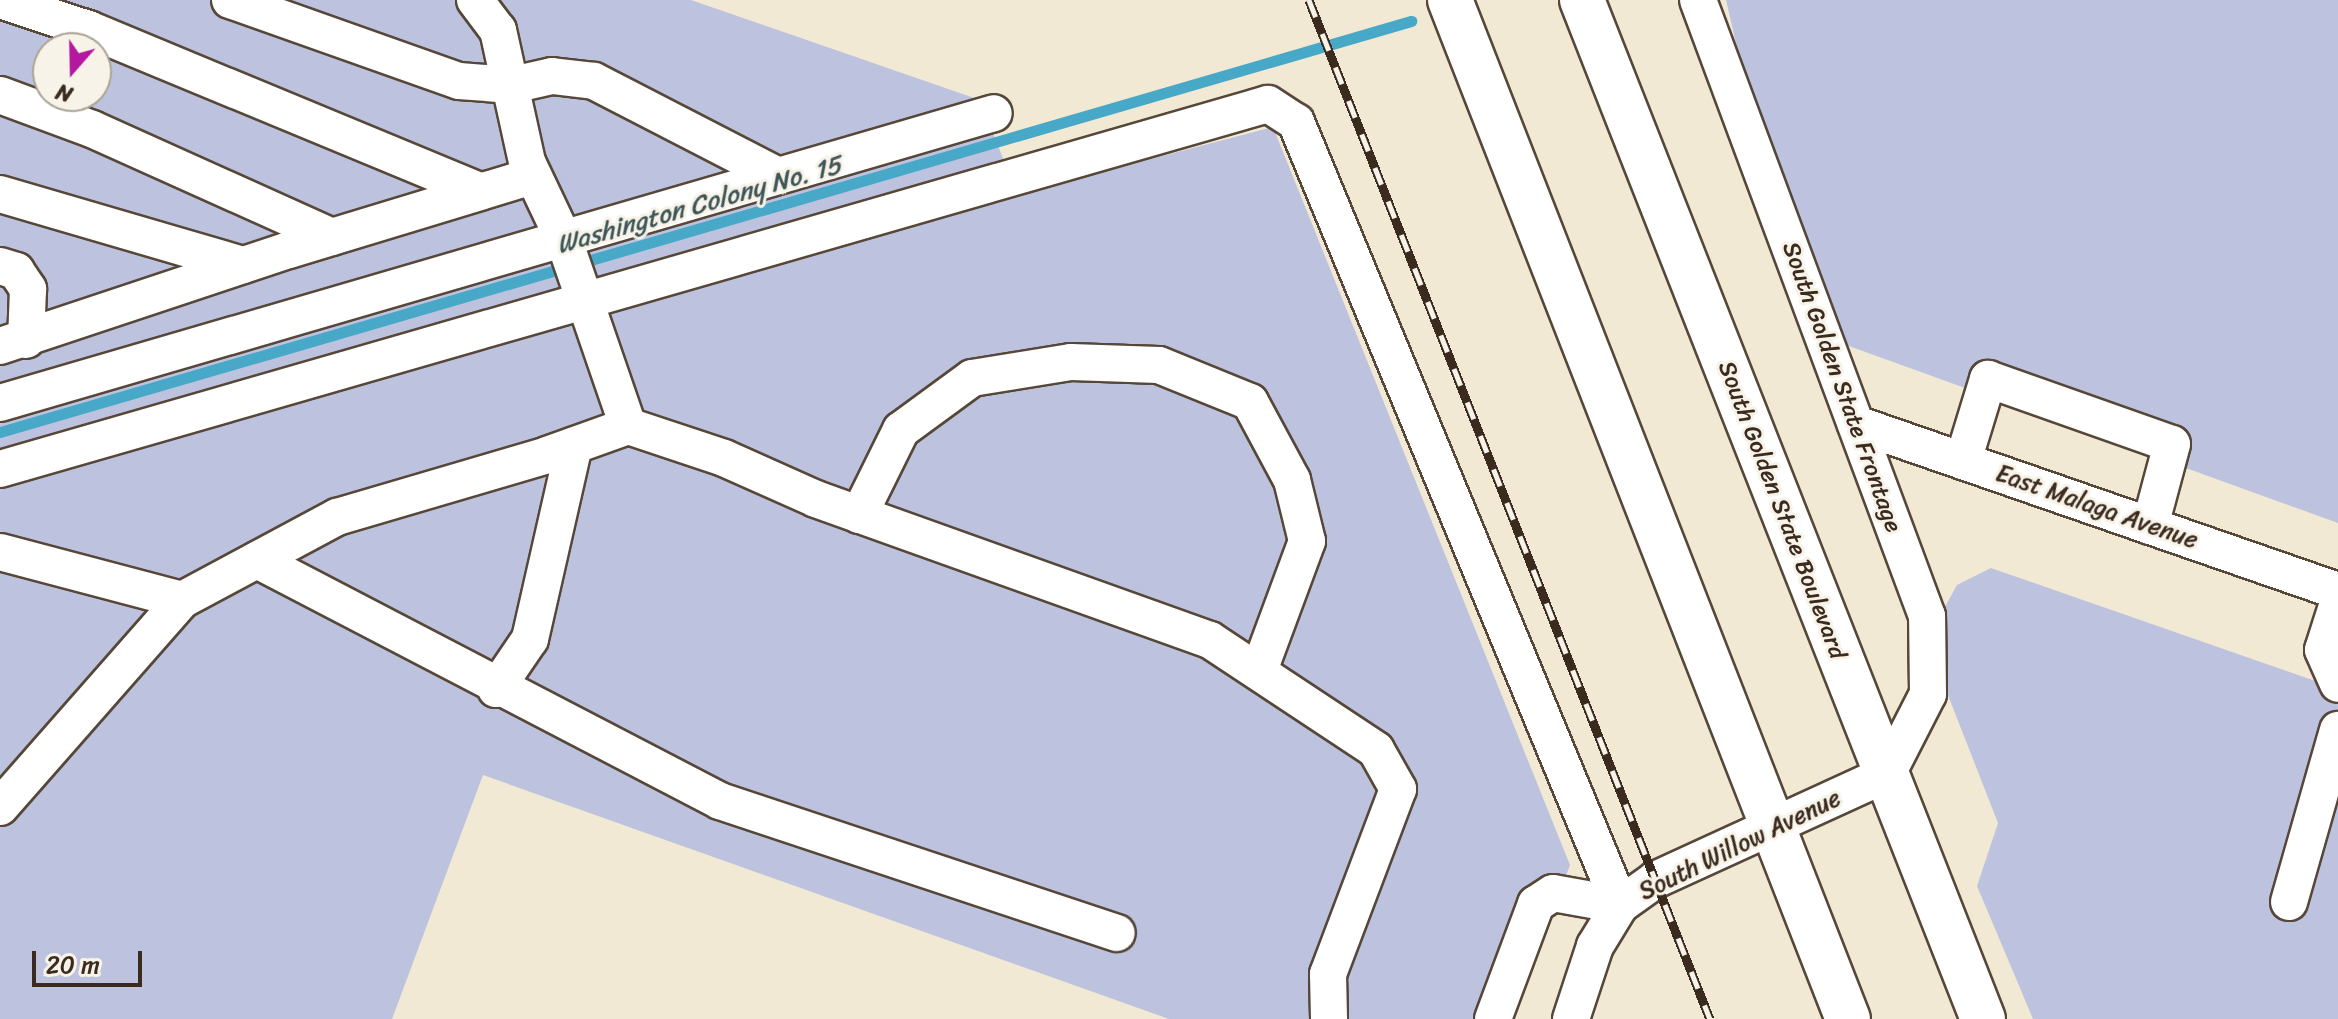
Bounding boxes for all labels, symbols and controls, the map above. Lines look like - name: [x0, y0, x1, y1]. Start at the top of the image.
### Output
- north arrow: [32, 32, 112, 112]
- text: N: [50, 72, 78, 114]
- water label: Washington Colony No. 15: [553, 149, 845, 261]
- street label: South Golden State Frontage: [1776, 237, 1908, 537]
- street label: South Golden State Boulevard: [1711, 356, 1853, 664]
- street label: East Malaga Avenue: [1993, 459, 2201, 555]
- street label: South Willow Avenue: [1635, 784, 1845, 906]
- scale bar: [36, 935, 146, 985]
- text: 20 m: [46, 944, 100, 986]

